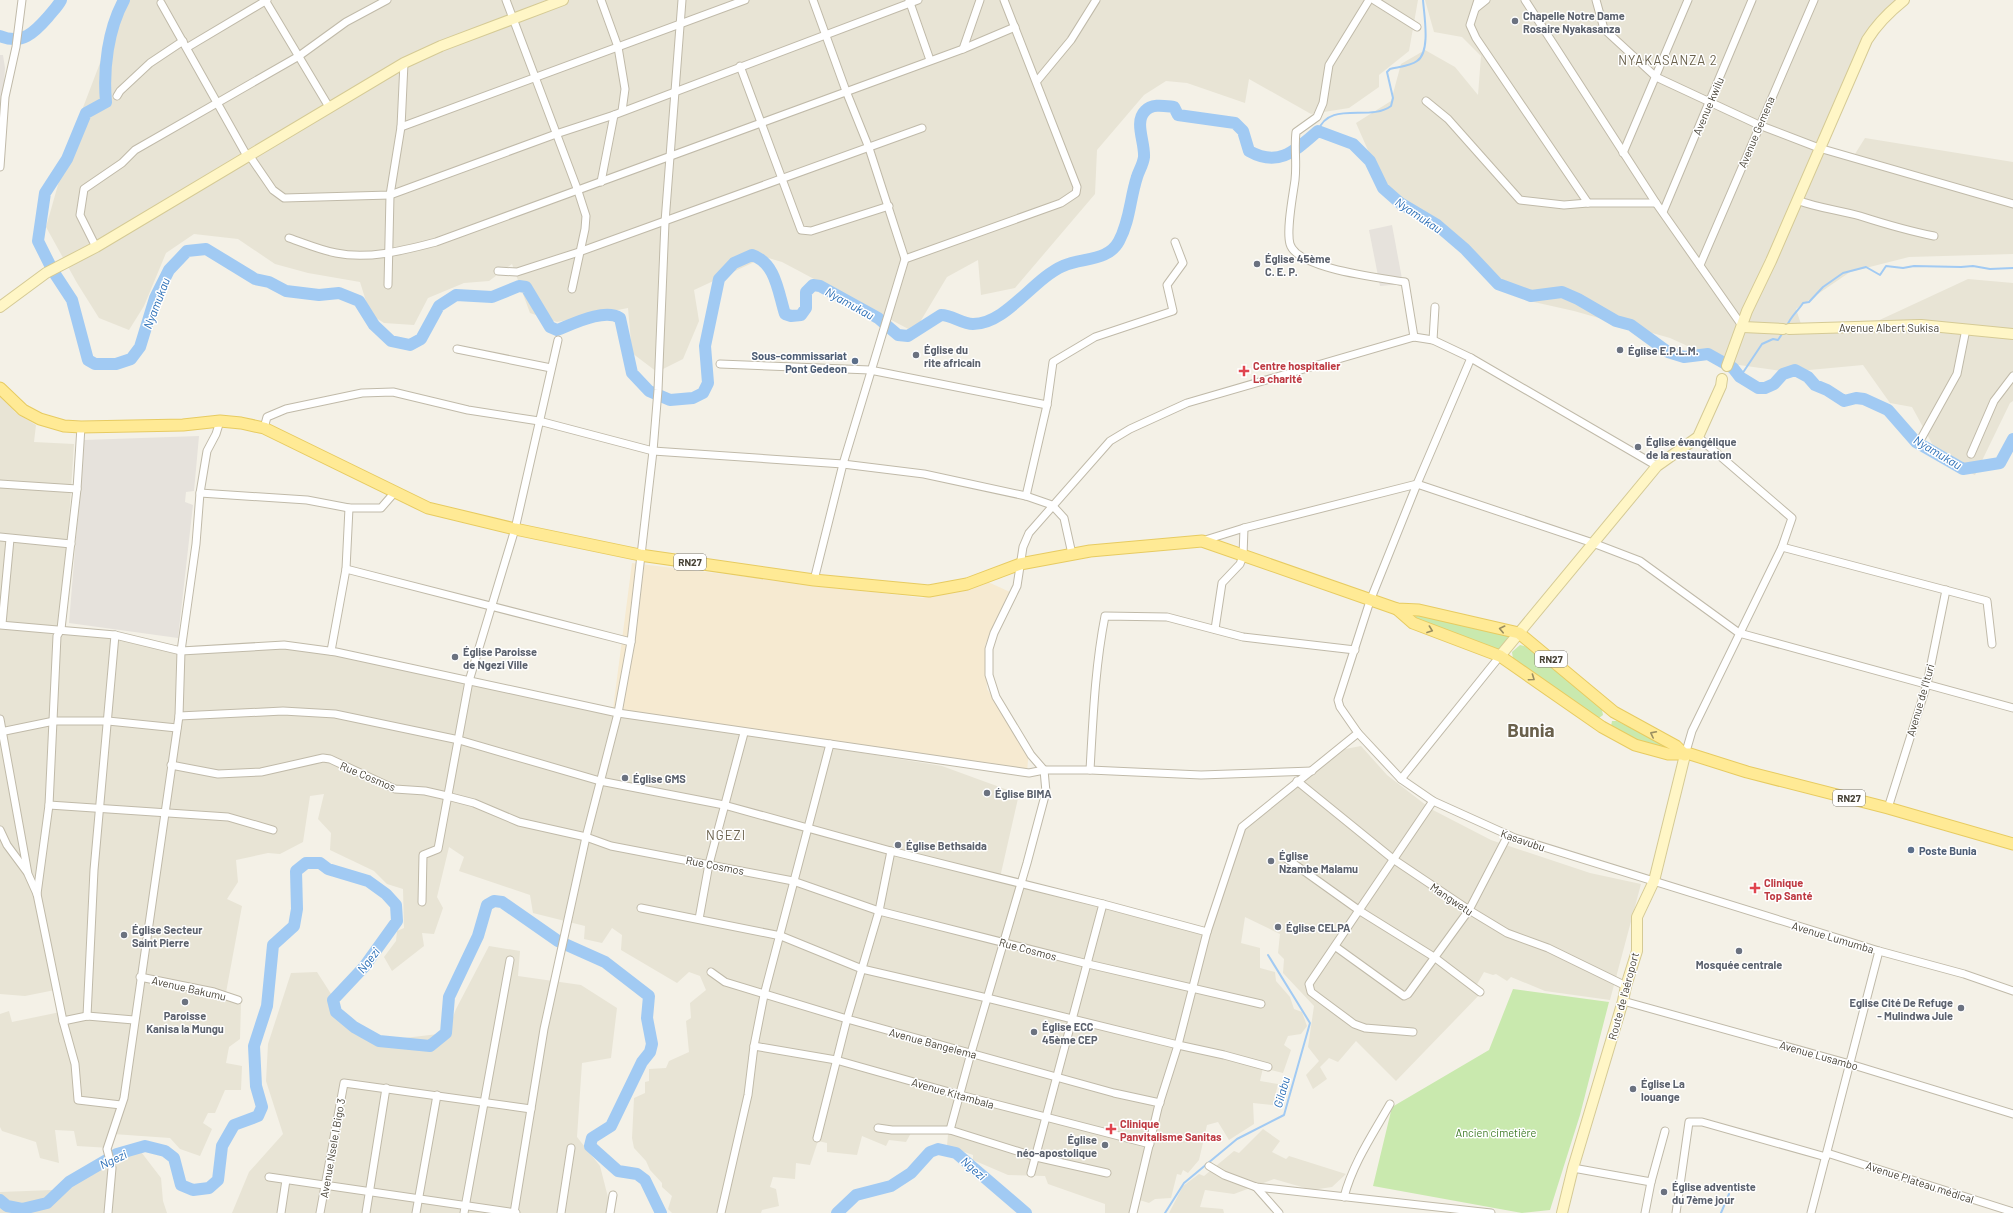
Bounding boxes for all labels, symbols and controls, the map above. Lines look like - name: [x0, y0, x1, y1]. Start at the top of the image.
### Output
- place label: Chapelle Notre Dame Rosaire Nyakasanza: [1523, 9, 1625, 35]
- marker: Chapelle Notre Dame Rosaire Nyakasanza: [1510, 16, 1520, 26]
- district label: NYAKASANZA 2: [1618, 52, 1718, 68]
- street label: Avenue kwilu: [1690, 75, 1726, 137]
- street label: Avenue Gemena: [1735, 94, 1777, 170]
- water label: Nyamukau: [1393, 194, 1445, 236]
- place label: Église 45ème C. E. P.: [1265, 252, 1330, 278]
- marker: Église 45ème C. E. P.: [1252, 259, 1262, 269]
- water label: Nyamukau: [140, 276, 172, 330]
- water label: Nyamukau: [823, 284, 877, 322]
- street label: Avenue Albert Sukisa: [1839, 321, 1939, 334]
- place label: Église du rite africain: [924, 343, 981, 369]
- place label: Église E.P.L.M.: [1628, 344, 1699, 357]
- marker: Église E.P.L.M.: [1615, 345, 1625, 355]
- place label: Sous-commissariat Pont Gedeon: [752, 349, 847, 375]
- marker: Église du rite africain: [911, 350, 921, 360]
- marker: Sous-commissariat Pont Gedeon: [850, 356, 860, 366]
- place label: Centre hospitalier La charité: [1253, 359, 1341, 385]
- marker: Centre hospitalier La charité: [1238, 365, 1250, 377]
- water label: Nyamukau: [1911, 432, 1965, 472]
- place label: Église évangélique de la restauration: [1646, 435, 1737, 461]
- marker: Église évangélique de la restauration: [1633, 442, 1643, 452]
- road number: RN27: [674, 554, 706, 570]
- one-way arrow: [1426, 625, 1433, 633]
- one-way arrow: [1499, 625, 1505, 633]
- place label: Église Paroisse de Ngezi Ville: [463, 645, 537, 671]
- road number: RN27: [1535, 651, 1567, 667]
- marker: Église Paroisse de Ngezi Ville: [450, 652, 460, 662]
- street label: Avenue de l'Ituri: [1903, 662, 1937, 738]
- one-way arrow: [1528, 673, 1535, 681]
- district label: Bunia: [1507, 718, 1555, 741]
- one-way arrow: [1650, 731, 1657, 739]
- street label: Rue Cosmos: [338, 758, 398, 794]
- place label: Église GMS: [633, 772, 686, 785]
- marker: Église GMS: [620, 773, 630, 783]
- place label: Église BIMA: [995, 787, 1052, 800]
- marker: Église BIMA: [982, 788, 992, 798]
- road number: RN27: [1833, 790, 1865, 806]
- street label: Kasavubu: [1499, 826, 1547, 854]
- district label: NGEZI: [706, 827, 746, 843]
- place label: Église Bethsaida: [906, 839, 987, 852]
- marker: Église Bethsaida: [893, 840, 903, 850]
- place label: Poste Bunia: [1919, 844, 1977, 857]
- marker: Poste Bunia: [1906, 845, 1916, 855]
- place label: Église Nzambe Malamu: [1279, 849, 1358, 875]
- street label: Rue Cosmos: [685, 853, 745, 877]
- marker: Église Nzambe Malamu: [1266, 856, 1276, 866]
- place label: Clinique Top Santé: [1764, 876, 1812, 902]
- street label: Mangwetu: [1428, 880, 1476, 918]
- marker: Clinique Top Santé: [1749, 882, 1761, 894]
- street label: Avenue Lumumba: [1790, 918, 1876, 956]
- place label: Église CELPA: [1286, 921, 1351, 934]
- marker: Église CELPA: [1273, 922, 1283, 932]
- place label: Église Secteur Saint Pierre: [132, 923, 203, 949]
- marker: Église Secteur Saint Pierre: [119, 930, 129, 940]
- street label: Rue Cosmos: [998, 935, 1058, 963]
- water label: Ngezi: [354, 944, 382, 976]
- marker: Mosquée centrale: [1734, 946, 1744, 956]
- street label: Route de l'aéroport: [1605, 951, 1641, 1041]
- place label: Mosquée centrale: [1696, 958, 1782, 971]
- street label: Avenue Bakumu: [151, 973, 228, 1003]
- place label: Eglise Cité De Refuge - Mulindwa Jule: [1850, 996, 1953, 1022]
- marker: Paroisse Kanisa la Mungu: [180, 997, 190, 1007]
- marker: Eglise Cité De Refuge - Mulindwa Jule: [1956, 1003, 1966, 1013]
- place label: Paroisse Kanisa la Mungu: [146, 1009, 224, 1035]
- place label: Église ECC 45ème CEP: [1042, 1020, 1098, 1046]
- street label: Avenue Bangelema: [888, 1025, 978, 1061]
- marker: Église ECC 45ème CEP: [1029, 1027, 1039, 1037]
- street label: Avenue Lusambo: [1778, 1038, 1860, 1072]
- street label: Avenue Kitambala: [910, 1075, 996, 1111]
- water label: Gilabu: [1270, 1075, 1292, 1109]
- place label: Église La louange: [1641, 1077, 1685, 1103]
- marker: Église La louange: [1628, 1084, 1638, 1094]
- street label: Avenue Nsele I Bigo 3: [317, 1097, 347, 1199]
- place label: Clinique Panvitalisme Sanitas: [1120, 1117, 1222, 1143]
- marker: Clinique Panvitalisme Sanitas: [1105, 1123, 1117, 1135]
- park label: Ancien cimetière: [1456, 1126, 1537, 1139]
- place label: Église néo-apostolique: [1017, 1133, 1097, 1159]
- marker: Église néo-apostolique: [1100, 1140, 1110, 1150]
- water label: Ngezi: [97, 1147, 129, 1171]
- water label: Ngezi: [959, 1153, 989, 1183]
- street label: Avenue Plateau médical: [1864, 1158, 1976, 1206]
- place label: Église adventiste du 7ème jour: [1672, 1180, 1756, 1206]
- marker: Église adventiste du 7ème jour: [1659, 1187, 1669, 1197]

